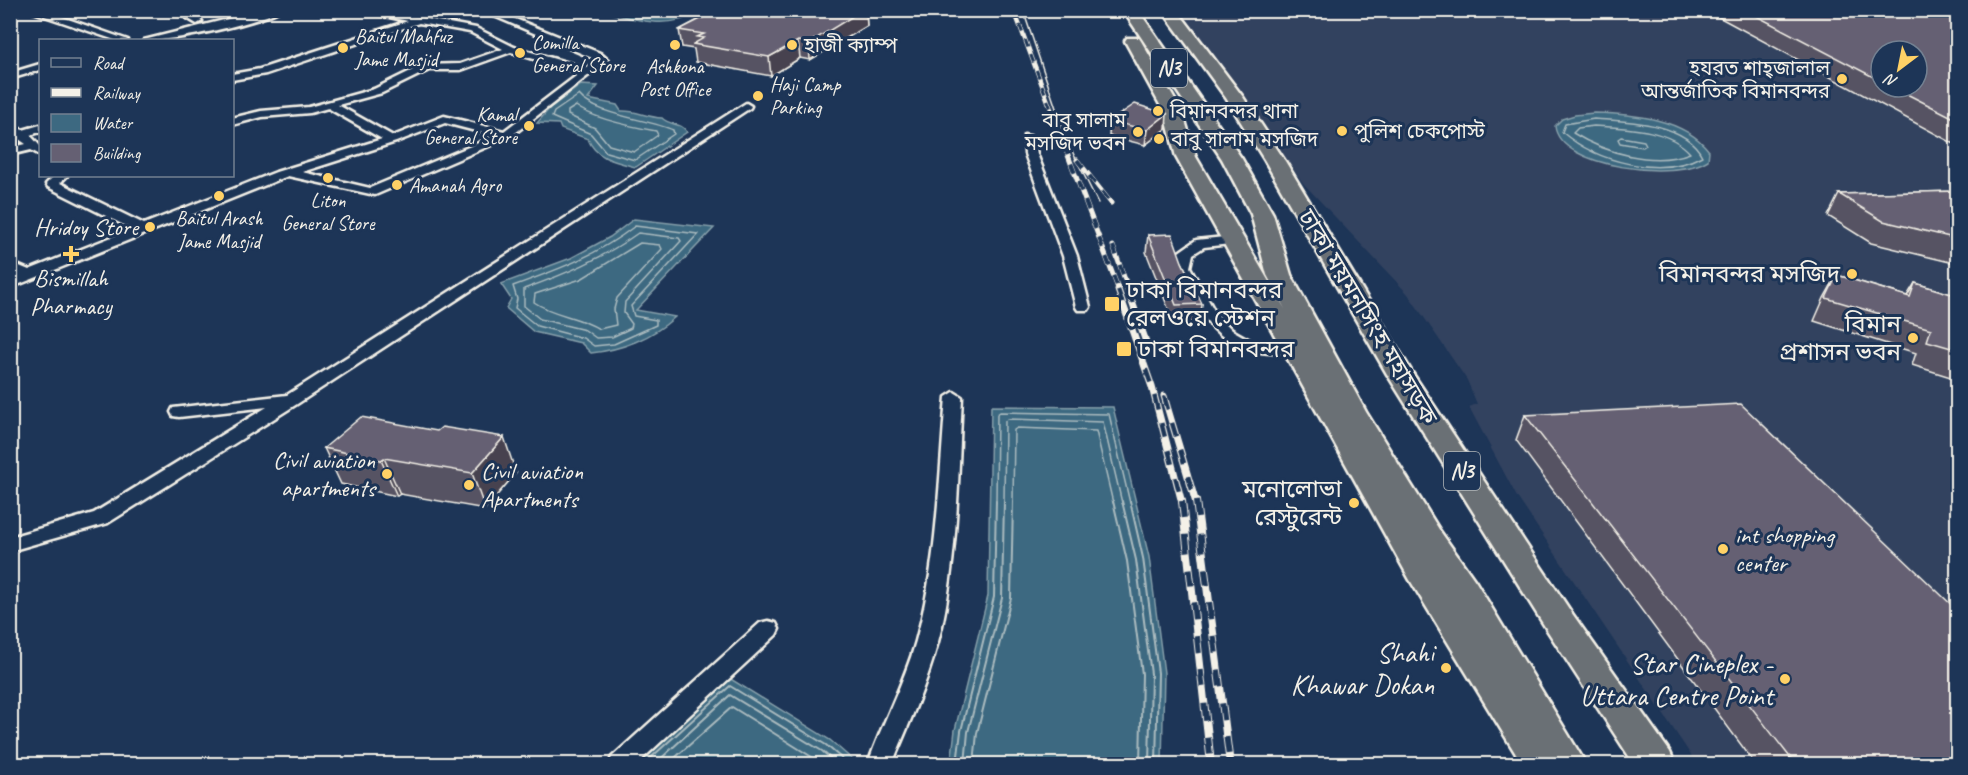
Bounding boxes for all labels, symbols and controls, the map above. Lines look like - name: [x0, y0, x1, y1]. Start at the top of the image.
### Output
- place label: Baitul Mahfuz Jame Masjid: [354, 24, 454, 72]
- place label: Comilla General Store: [532, 30, 626, 78]
- place label: হাজী ক্যাম্প: [803, 33, 898, 58]
- marker: Ashkona Post Office: [668, 38, 682, 52]
- marker: হাজী ক্যাম্প: [785, 38, 799, 52]
- legend: [39, 39, 234, 177]
- north arrow: [1869, 39, 1929, 99]
- marker: Baitul Mahfuz Jame Masjid: [336, 41, 350, 55]
- marker: Comilla General Store: [513, 46, 527, 60]
- road number: N3: [1151, 49, 1187, 87]
- text: Road: [93, 52, 126, 74]
- place label: Ashkona Post Office: [640, 54, 712, 102]
- place label: হযরত শাহ্‌জালাল আন্তর্জাতিক বিমানবন্দর: [1640, 56, 1831, 104]
- text: N: [1879, 68, 1901, 92]
- place label: Haji Camp Parking: [770, 72, 842, 120]
- marker: হযরত শাহ্‌জালাল আন্তর্জাতিক বিমানবন্দর: [1835, 72, 1849, 86]
- text: Railway: [93, 82, 141, 104]
- marker: Haji Camp Parking: [751, 89, 765, 103]
- place label: বিমানবন্দর থানা: [1169, 99, 1299, 124]
- place label: Kamal General Store: [424, 102, 521, 150]
- marker: বিমানবন্দর থানা: [1151, 104, 1165, 118]
- place label: বাবু সালাম মসজিদ ভবন: [1024, 108, 1127, 156]
- text: Water: [93, 112, 134, 134]
- marker: Kamal General Store: [522, 119, 536, 133]
- place label: পুলিশ চেকপোস্ট: [1354, 119, 1485, 144]
- marker: পুলিশ চেকপোস্ট: [1335, 124, 1349, 138]
- marker: বাবু সালাম মসজিদ ভবন: [1131, 125, 1145, 139]
- place label: বাবু সালাম মসজিদ: [1170, 127, 1319, 152]
- marker: বাবু সালাম মসজিদ: [1152, 132, 1166, 146]
- text: Building: [93, 142, 142, 164]
- marker: Liton General Store: [321, 171, 335, 185]
- place label: Amanah Agro: [409, 173, 502, 198]
- marker: Amanah Agro: [390, 178, 404, 192]
- place label: Liton General Store: [282, 188, 376, 236]
- marker: Baitul Arash Jame Masjid: [212, 189, 226, 203]
- street label: ঢাকা ময়মনসিংহ মহাসড়ক: [1291, 203, 1444, 431]
- place label: Baitul Arash Jame Masjid: [176, 206, 263, 254]
- place label: Hridoy Store: [34, 212, 140, 242]
- marker: Hridoy Store: [143, 220, 157, 234]
- marker: Bismillah Pharmacy: [64, 247, 78, 261]
- place label: বিমানবন্দর মসজিদ: [1658, 259, 1841, 289]
- place label: Bismillah Pharmacy: [30, 263, 114, 321]
- marker: বিমানবন্দর মসজিদ: [1845, 267, 1859, 281]
- place label: ঢাকা বিমানবন্দর রেলওয়ে স্টেশন: [1125, 275, 1283, 333]
- marker: ঢাকা বিমানবন্দর রেলওয়ে স্টেশন: [1103, 295, 1121, 313]
- place label: বিমান প্রশাসন ভবন: [1779, 309, 1902, 367]
- marker: বিমান প্রশাসন ভবন: [1906, 331, 1920, 345]
- place label: ঢাকা বিমানবন্দর: [1137, 334, 1295, 364]
- marker: ঢাকা বিমানবন্দর: [1115, 340, 1133, 358]
- place label: Civil aviation apartments: [273, 445, 378, 503]
- road number: N3: [1444, 452, 1480, 490]
- place label: Civil aviation Apartments: [481, 456, 583, 514]
- marker: Civil aviation apartments: [380, 467, 394, 481]
- place label: মনোলোভা রেস্টুরেন্ট: [1241, 474, 1343, 532]
- marker: Civil aviation Apartments: [462, 478, 476, 492]
- marker: মনোলোভা রেস্টুরেন্ট: [1347, 496, 1361, 510]
- place label: int shopping center: [1735, 520, 1836, 578]
- marker: int shopping center: [1716, 542, 1730, 556]
- place label: Shahi Khawar Dokan: [1291, 635, 1438, 702]
- place label: Star Cineplex - Uttara Centre Point: [1580, 646, 1776, 713]
- marker: Shahi Khawar Dokan: [1439, 661, 1453, 675]
- marker: Star Cineplex - Uttara Centre Point: [1778, 672, 1792, 686]

